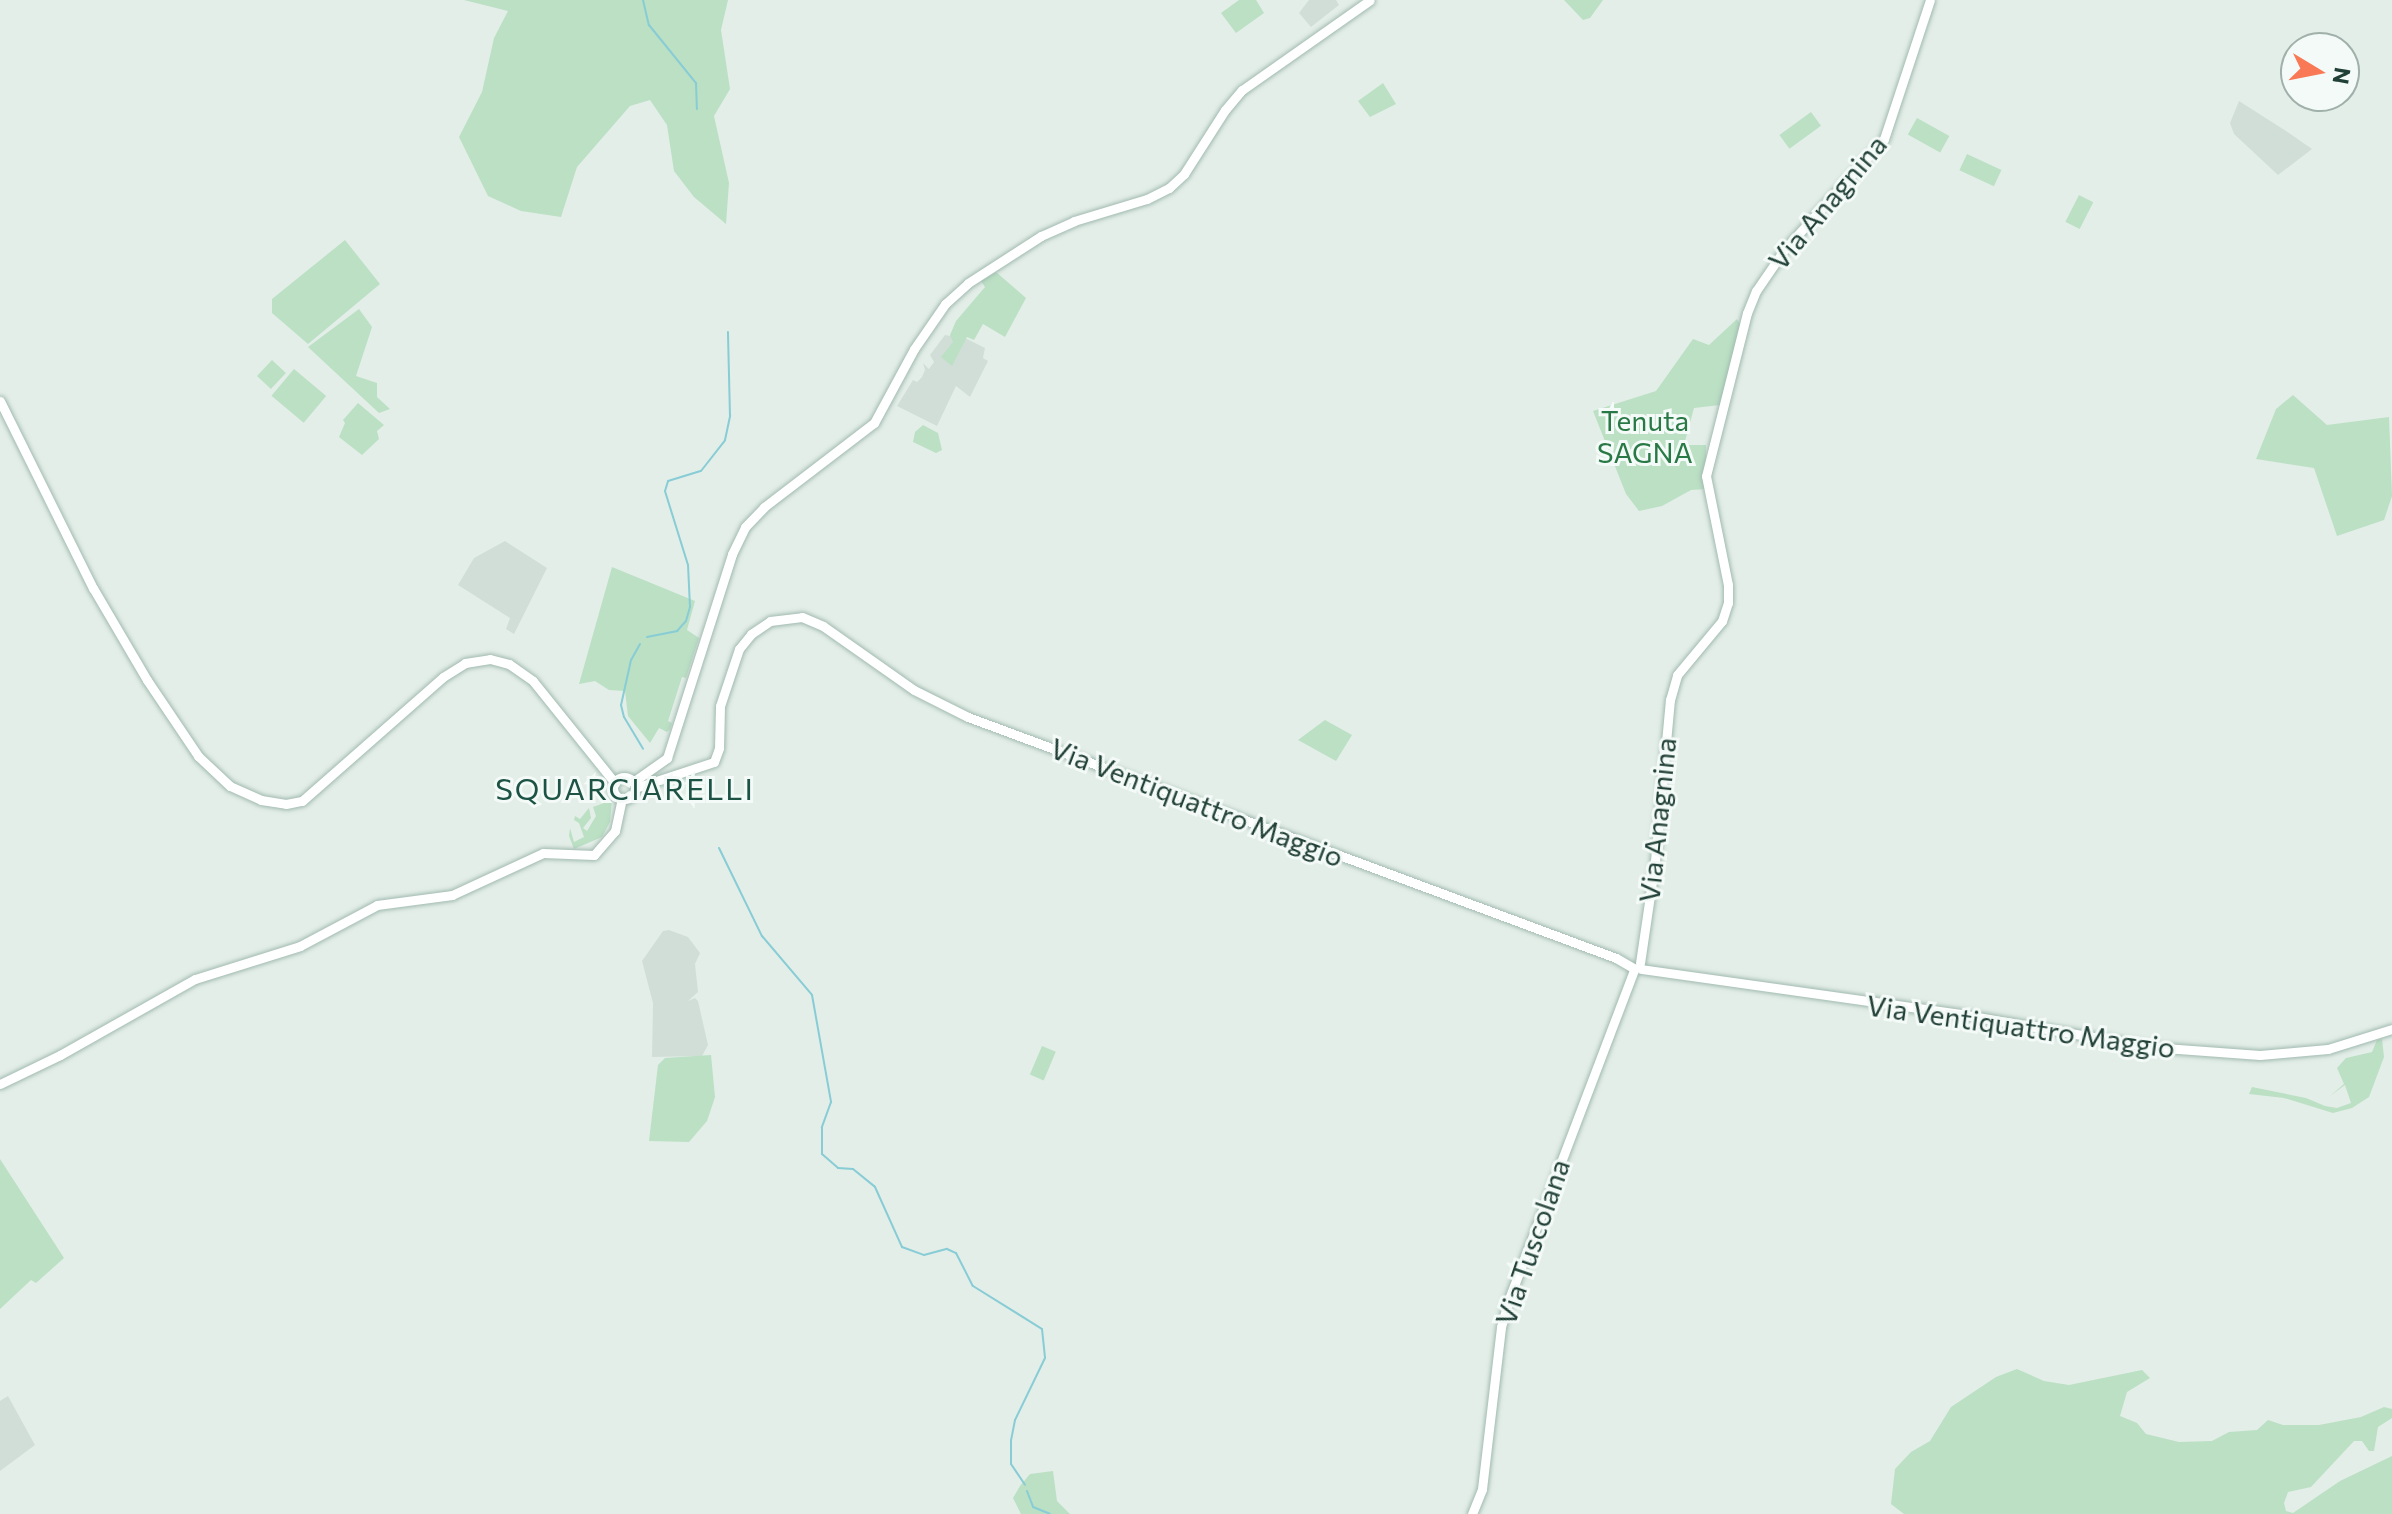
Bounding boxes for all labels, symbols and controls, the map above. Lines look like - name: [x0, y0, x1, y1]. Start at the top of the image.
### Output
- north arrow: [2280, 32, 2360, 112]
- text: N: [2327, 65, 2357, 86]
- street label: Via Anagnina: [1761, 128, 1893, 276]
- park label: Tenuta SAGNA: [1597, 403, 1693, 469]
- street label: Via Ventiquattro Maggio: [1046, 731, 1348, 873]
- street label: Via Anagnina: [1632, 736, 1682, 904]
- district label: SQUARCIARELLI: [495, 770, 755, 806]
- street label: Via Ventiquattro Maggio: [1865, 988, 2177, 1064]
- street label: Via Tuscolana: [1488, 1155, 1576, 1329]

